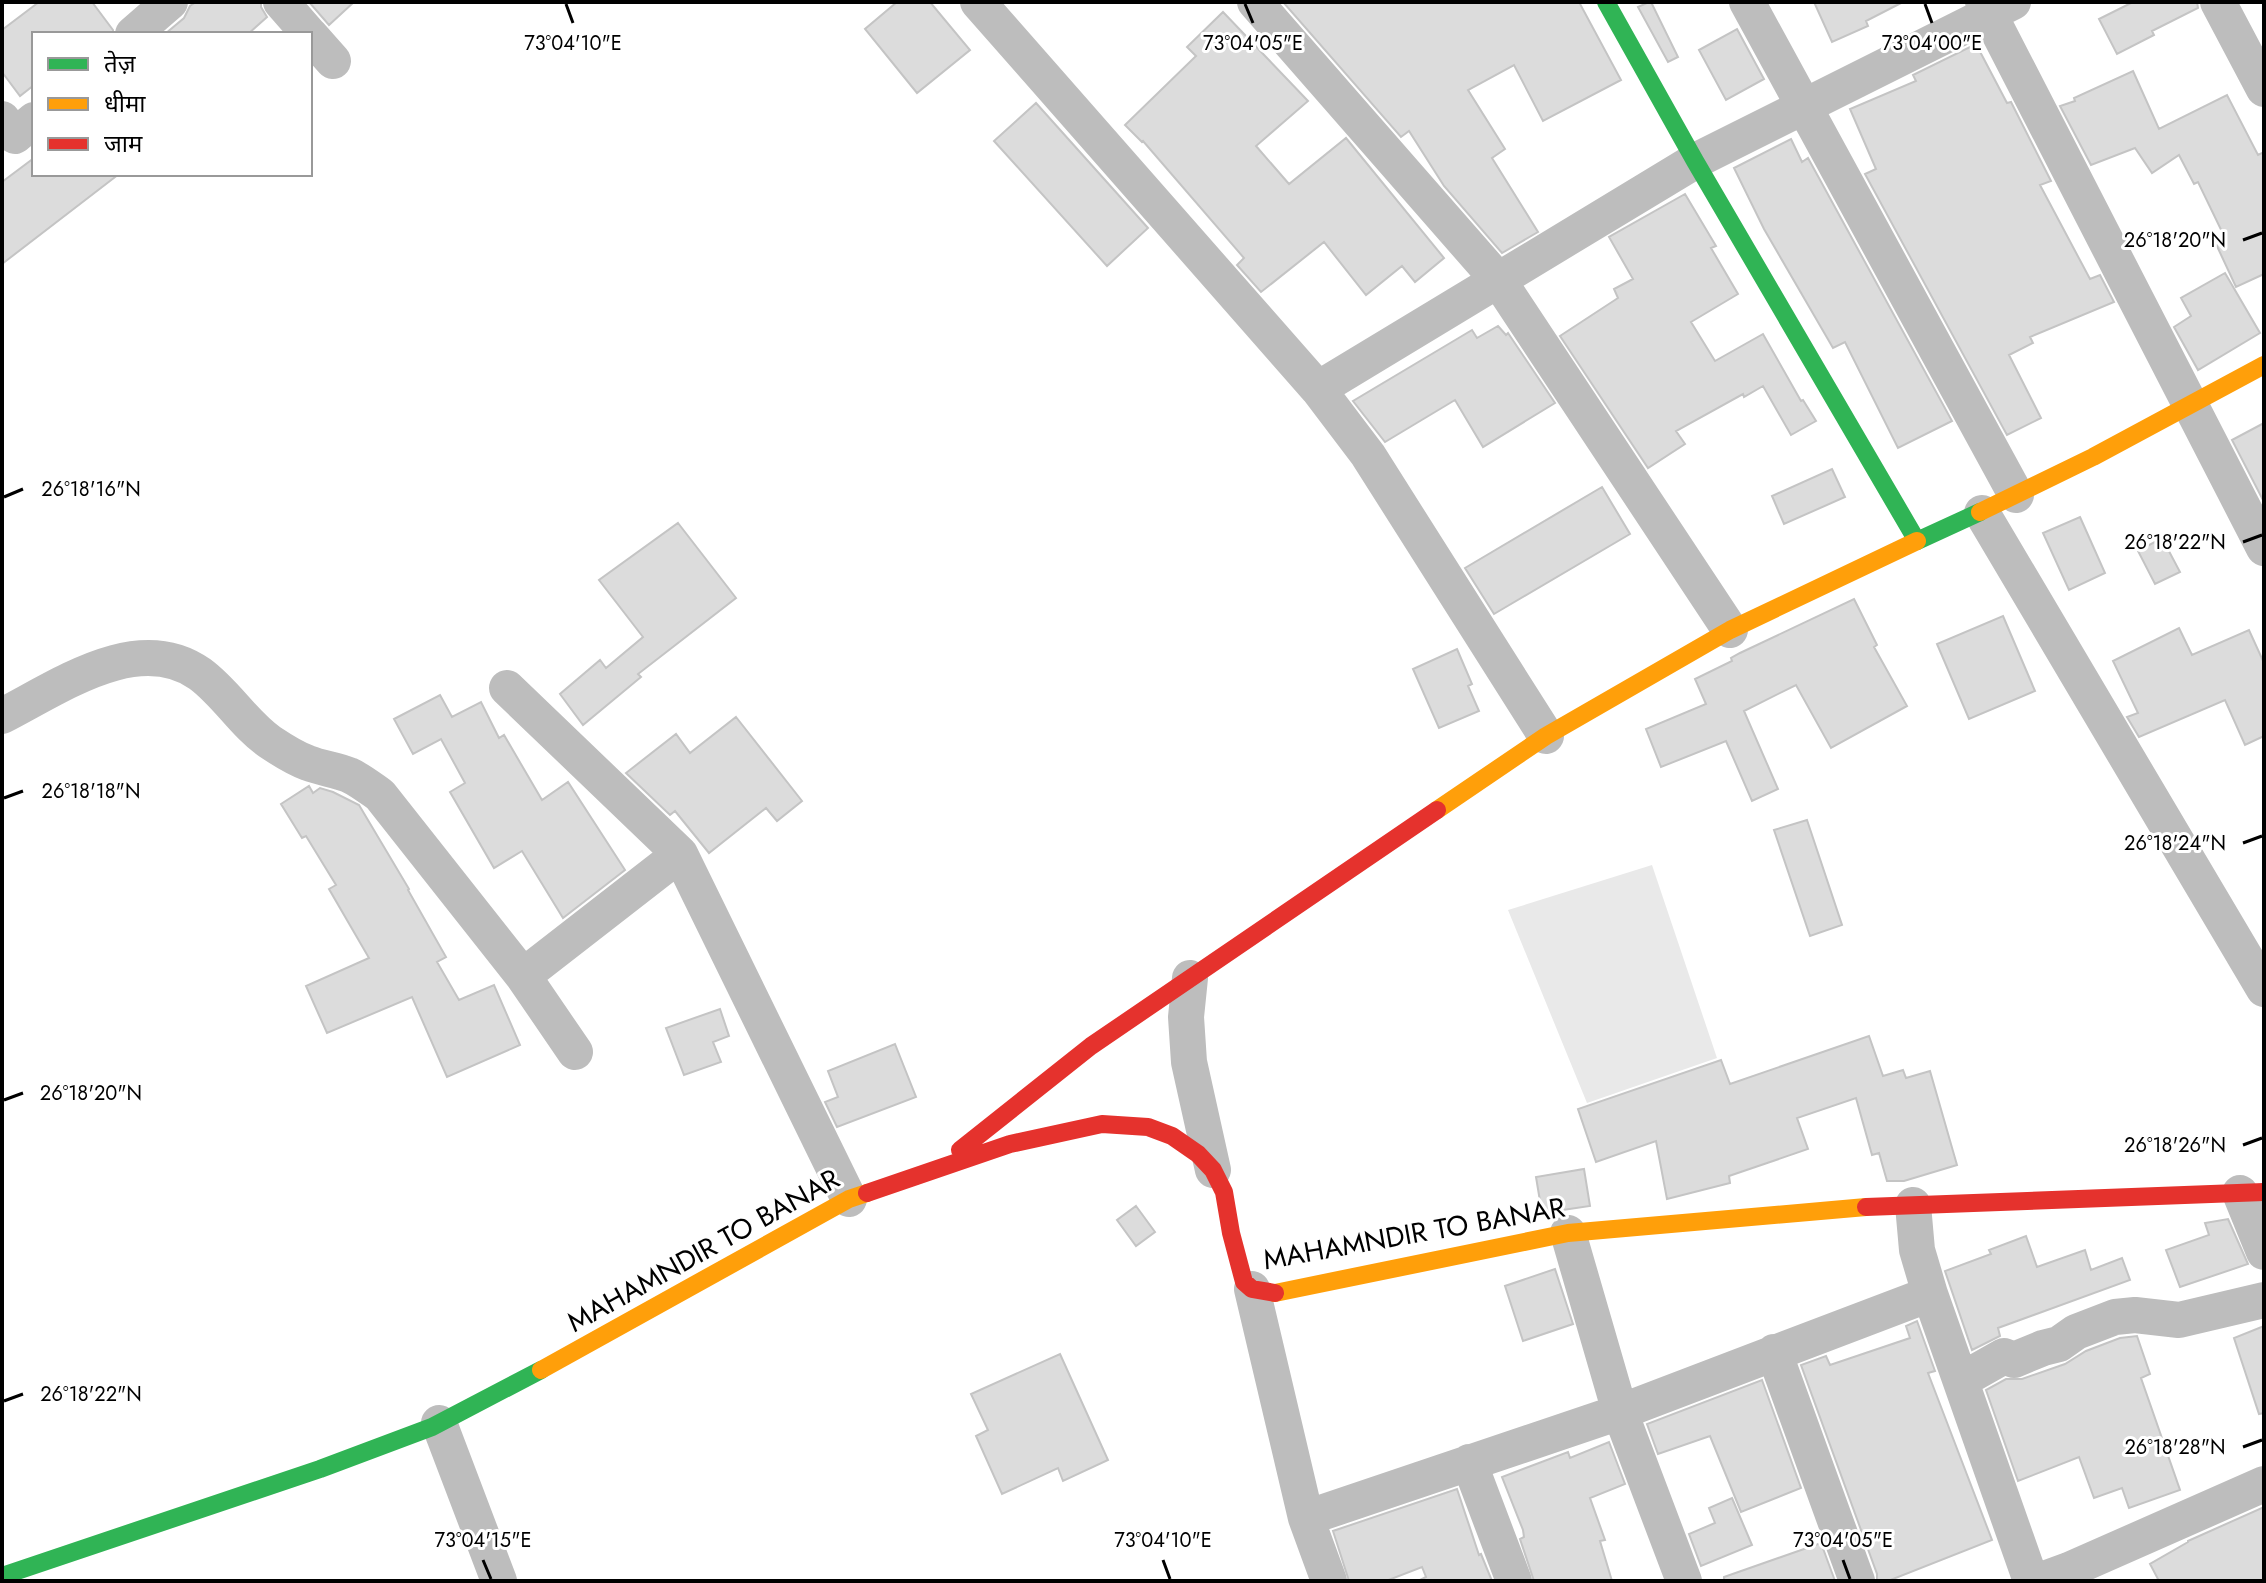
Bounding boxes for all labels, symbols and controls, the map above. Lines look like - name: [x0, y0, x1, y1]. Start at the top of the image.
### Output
- text: 73°04'10"E: [524, 29, 622, 58]
- text: 73°04'05"E: [1203, 29, 1303, 58]
- text: 73°04'00"E: [1882, 29, 1982, 58]
- legend: [32, 32, 312, 176]
- text: तेज़: [104, 46, 137, 81]
- text: धीमा: [104, 86, 146, 121]
- text: जाम: [104, 126, 143, 161]
- text: 26°18'20"N: [2124, 226, 2226, 255]
- text: 26°18'16"N: [41, 475, 141, 504]
- text: 26°18'22"N: [2124, 528, 2226, 557]
- text: 26°18'18"N: [42, 777, 140, 806]
- text: 26°18'24"N: [2124, 829, 2226, 858]
- text: 26°18'20"N: [40, 1079, 142, 1108]
- text: 26°18'26"N: [2124, 1131, 2226, 1160]
- street label: MAHAMNDIR TO BANAR: [560, 1158, 847, 1342]
- street label: MAHAMNDIR TO BANAR: [1260, 1187, 1568, 1280]
- text: 26°18'22"N: [40, 1380, 142, 1409]
- text: 26°18'28"N: [2124, 1433, 2226, 1462]
- text: 73°04'15"E: [435, 1526, 531, 1555]
- text: 73°04'10"E: [1114, 1526, 1212, 1555]
- text: 73°04'05"E: [1793, 1526, 1893, 1555]

